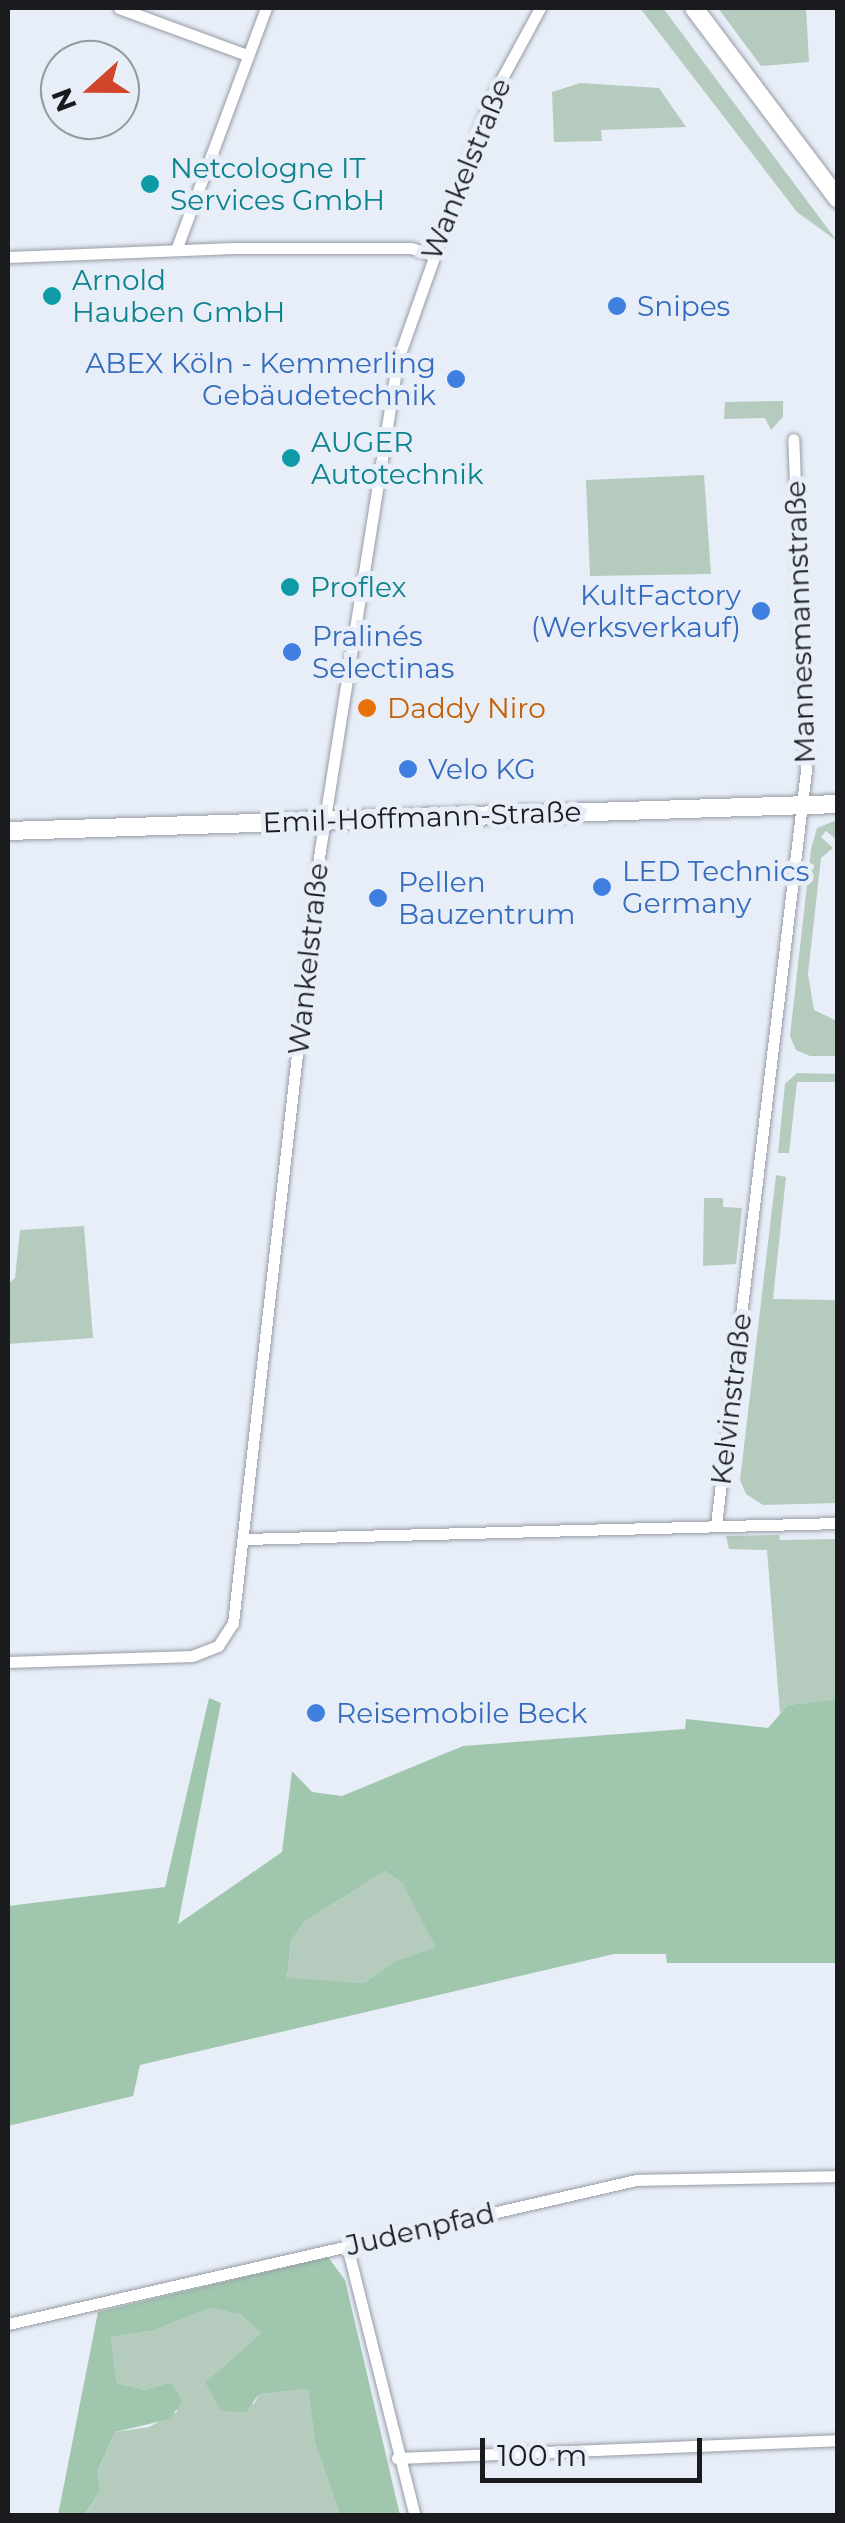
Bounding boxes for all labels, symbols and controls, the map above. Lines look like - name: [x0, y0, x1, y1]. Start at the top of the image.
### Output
- north arrow: [40, 40, 140, 140]
- street label: Wankelstraße: [414, 73, 518, 265]
- text: N: [44, 83, 84, 117]
- place label: Netcologne IT Services GmbH: [170, 151, 385, 217]
- marker: Netcologne IT Services GmbH: [139, 173, 161, 195]
- place label: Arnold Hauben GmbH: [72, 263, 285, 329]
- marker: Arnold Hauben GmbH: [41, 285, 63, 307]
- place label: Snipes: [637, 289, 730, 323]
- marker: Snipes: [606, 295, 628, 317]
- place label: ABEX Köln - Kemmerling Gebäudetechnik: [85, 346, 436, 412]
- marker: ABEX Köln - Kemmerling Gebäudetechnik: [445, 368, 467, 390]
- place label: AUGER Autotechnik: [311, 425, 483, 491]
- marker: AUGER Autotechnik: [280, 447, 302, 469]
- street label: Mannesmannstraße: [778, 480, 822, 764]
- place label: Proflex: [310, 570, 406, 604]
- marker: Proflex: [279, 576, 301, 598]
- place label: KultFactory (Werksverkauf): [531, 578, 741, 644]
- marker: KultFactory (Werksverkauf): [750, 600, 772, 622]
- place label: Pralinés Selectinas: [312, 619, 455, 685]
- marker: Pralinés Selectinas: [281, 641, 303, 663]
- place label: Daddy Niro: [387, 691, 546, 725]
- marker: Daddy Niro: [356, 697, 378, 719]
- place label: Velo KG: [428, 752, 536, 786]
- marker: Velo KG: [397, 758, 419, 780]
- street label: Emil-Hoffmann-Straße: [262, 795, 582, 839]
- place label: LED Technics Germany: [622, 854, 809, 920]
- street label: Wankelstraße: [281, 861, 335, 1057]
- place label: Pellen Bauzentrum: [398, 865, 575, 931]
- marker: LED Technics Germany: [591, 876, 613, 898]
- marker: Pellen Bauzentrum: [367, 887, 389, 909]
- street label: Kelvinstraße: [704, 1311, 758, 1487]
- place label: Reisemobile Beck: [336, 1696, 587, 1730]
- marker: Reisemobile Beck: [305, 1702, 327, 1724]
- street label: Judenpfad: [342, 2196, 498, 2262]
- scale bar: [485, 2418, 708, 2480]
- text: 100 m: [497, 2437, 587, 2474]

